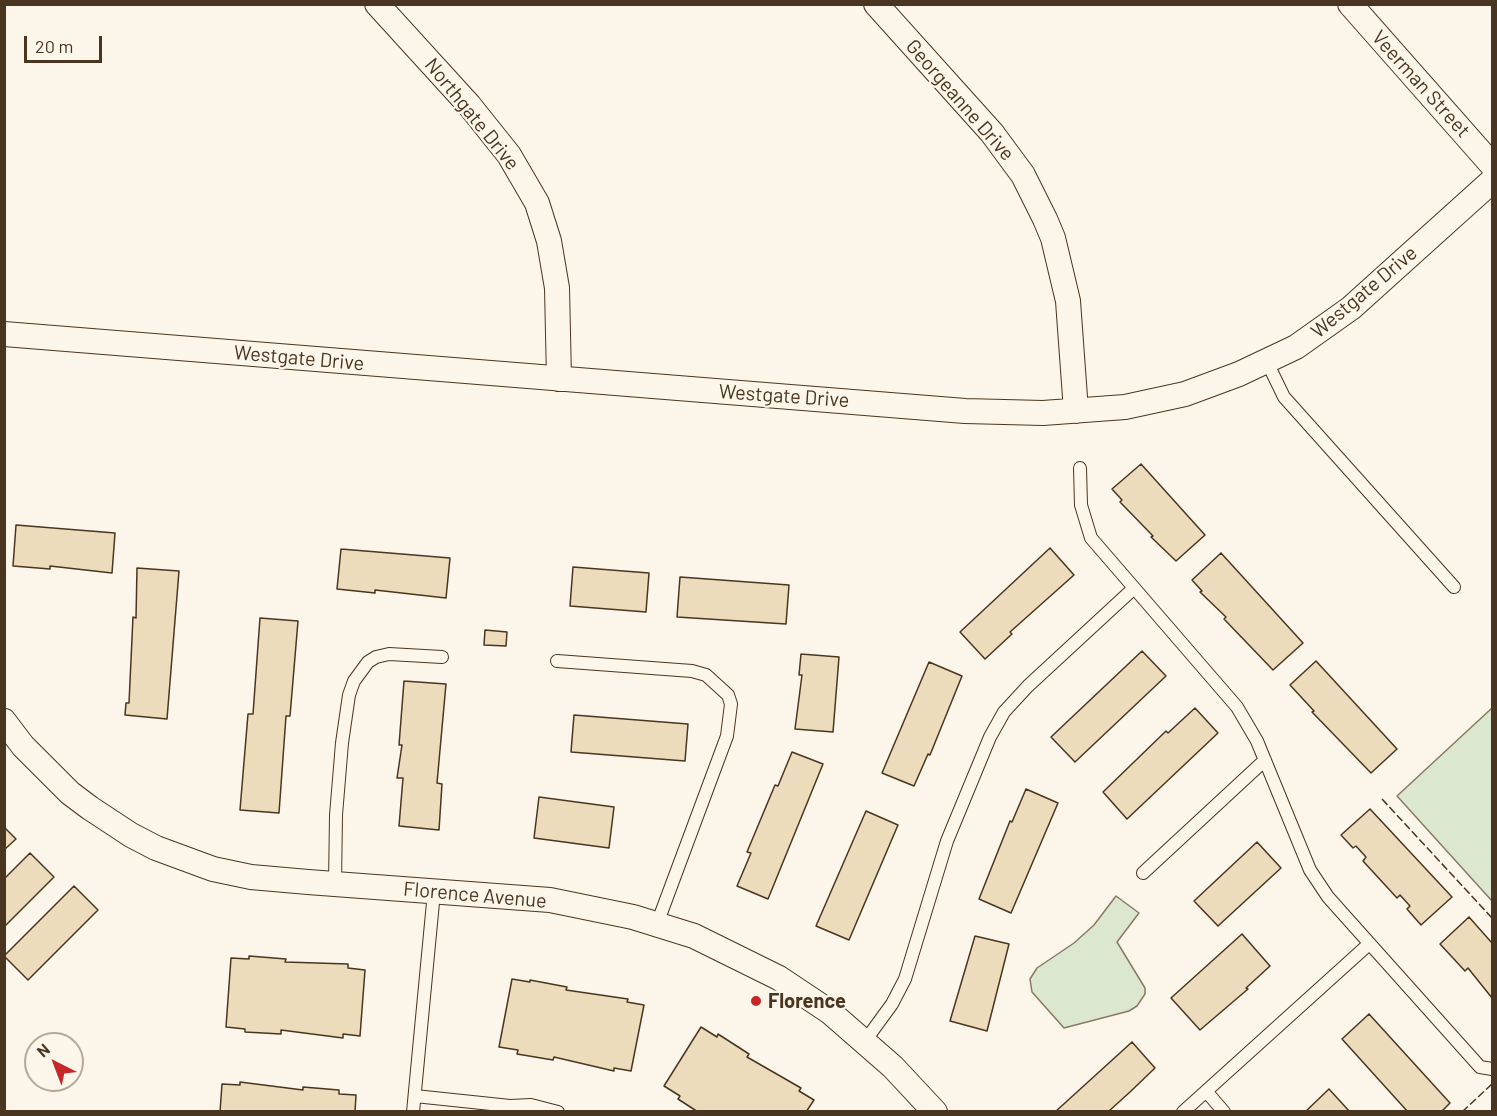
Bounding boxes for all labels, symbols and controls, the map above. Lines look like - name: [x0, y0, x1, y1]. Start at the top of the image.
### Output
- scale bar: [27, 24, 105, 62]
- street label: Veerman Street: [1367, 26, 1475, 142]
- street label: Georgeanne Drive: [901, 34, 1019, 166]
- text: 20 m: [35, 35, 73, 57]
- street label: Northgate Drive: [420, 53, 524, 175]
- street label: Westgate Drive: [1306, 241, 1422, 343]
- street label: Westgate Drive: [233, 340, 365, 376]
- street label: Westgate Drive: [718, 379, 850, 413]
- street label: Florence Avenue: [402, 877, 548, 913]
- place label: Florence: [768, 989, 846, 1013]
- marker: Florence: [749, 994, 763, 1008]
- north arrow: [24, 1032, 84, 1092]
- text: N: [33, 1039, 53, 1060]

